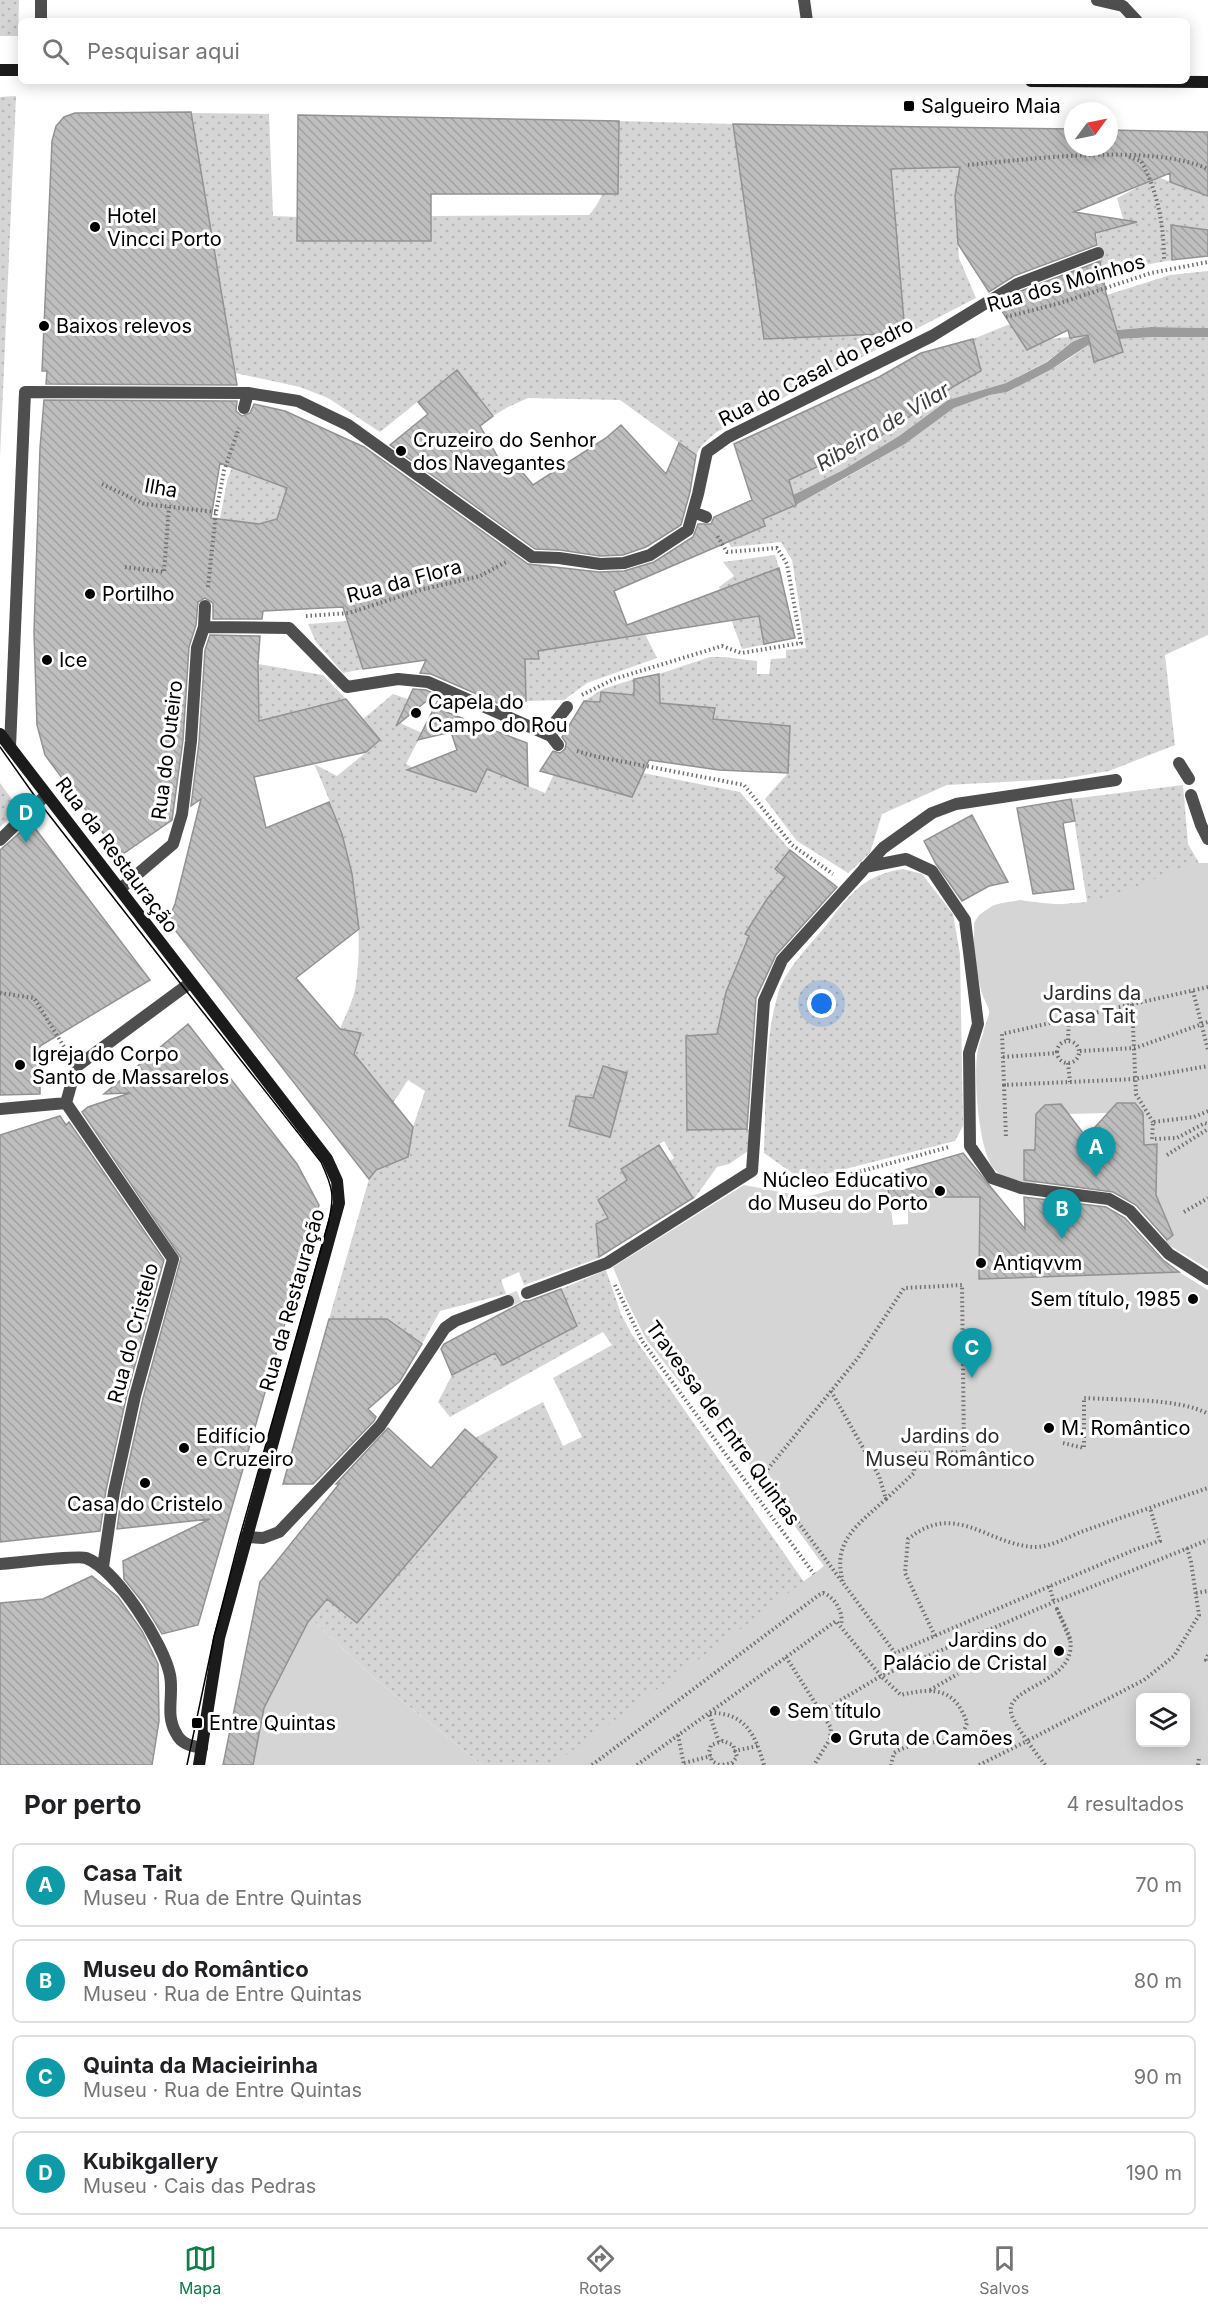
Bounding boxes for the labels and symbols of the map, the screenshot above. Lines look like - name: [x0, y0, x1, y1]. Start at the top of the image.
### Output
- place label: Salgueiro Maia: [921, 94, 1061, 118]
- marker: Salgueiro Maia: [902, 99, 916, 113]
- north arrow: [1064, 102, 1118, 156]
- place label: Hotel Vincci Porto: [107, 204, 222, 251]
- marker: Hotel Vincci Porto: [88, 220, 102, 234]
- street label: Rua dos Moinhos: [984, 249, 1148, 317]
- street label: Rua do Casal do Pedro: [715, 312, 917, 432]
- place label: Baixos relevos: [56, 314, 192, 338]
- marker: Baixos relevos: [37, 319, 51, 333]
- water label: Ribeira de Vilar: [811, 376, 955, 476]
- place label: Cruzeiro do Senhor dos Navegantes: [413, 428, 597, 475]
- marker: Cruzeiro do Senhor dos Navegantes: [394, 444, 408, 458]
- street label: Ilha: [143, 473, 179, 503]
- street label: Rua da Flora: [344, 554, 464, 608]
- place label: Portilho: [102, 582, 175, 606]
- marker: Portilho: [83, 587, 97, 601]
- place label: Ice: [59, 648, 87, 672]
- marker: Ice: [40, 653, 54, 667]
- street label: Rua do Outeiro: [147, 679, 187, 821]
- place label: Capela do Campo do Rou: [428, 690, 567, 737]
- marker: Capela do Campo do Rou: [409, 706, 423, 720]
- street label: Rua da Restauração: [51, 772, 183, 938]
- pin: D: [6, 794, 46, 843]
- park label: Jardins da Casa Tait: [1043, 981, 1141, 1028]
- your location: [807, 989, 836, 1018]
- place label: Igreja do Corpo Santo de Massarelos: [32, 1042, 229, 1089]
- marker: Igreja do Corpo Santo de Massarelos: [13, 1058, 27, 1072]
- pin: A: [1076, 1128, 1116, 1177]
- place label: Núcleo Educativo do Museu do Porto: [748, 1168, 928, 1215]
- marker: Núcleo Educativo do Museu do Porto: [933, 1184, 947, 1198]
- pin: B: [1042, 1190, 1082, 1239]
- street label: Rua da Restauração: [254, 1206, 330, 1394]
- place label: Antiqvvm: [993, 1251, 1082, 1275]
- marker: Antiqvvm: [974, 1256, 988, 1270]
- street label: Rua do Cristelo: [103, 1260, 163, 1406]
- place label: Sem título, 1985: [1030, 1287, 1181, 1311]
- marker: Sem título, 1985: [1186, 1292, 1200, 1306]
- street label: Travessa de Entre Quintas: [641, 1316, 805, 1530]
- pin: C: [952, 1328, 992, 1378]
- place label: M. Romântico: [1061, 1416, 1190, 1440]
- marker: M. Romântico: [1042, 1421, 1056, 1435]
- place label: Edifício e Cruzeiro: [196, 1424, 294, 1471]
- park label: Jardins do Museu Romântico: [865, 1424, 1035, 1471]
- marker: Edifício e Cruzeiro: [177, 1441, 191, 1455]
- marker: Casa do Cristelo: [138, 1476, 152, 1490]
- place label: Casa do Cristelo: [67, 1492, 223, 1516]
- place label: Jardins do Palácio de Cristal: [883, 1628, 1047, 1675]
- marker: Jardins do Palácio de Cristal: [1052, 1644, 1066, 1658]
- place label: Sem título: [787, 1699, 881, 1723]
- marker: Sem título: [768, 1704, 782, 1718]
- place label: Entre Quintas: [209, 1711, 336, 1735]
- marker: Entre Quintas: [190, 1716, 204, 1730]
- place label: Gruta de Camões: [848, 1726, 1013, 1750]
- marker: Gruta de Camões: [829, 1731, 843, 1745]

